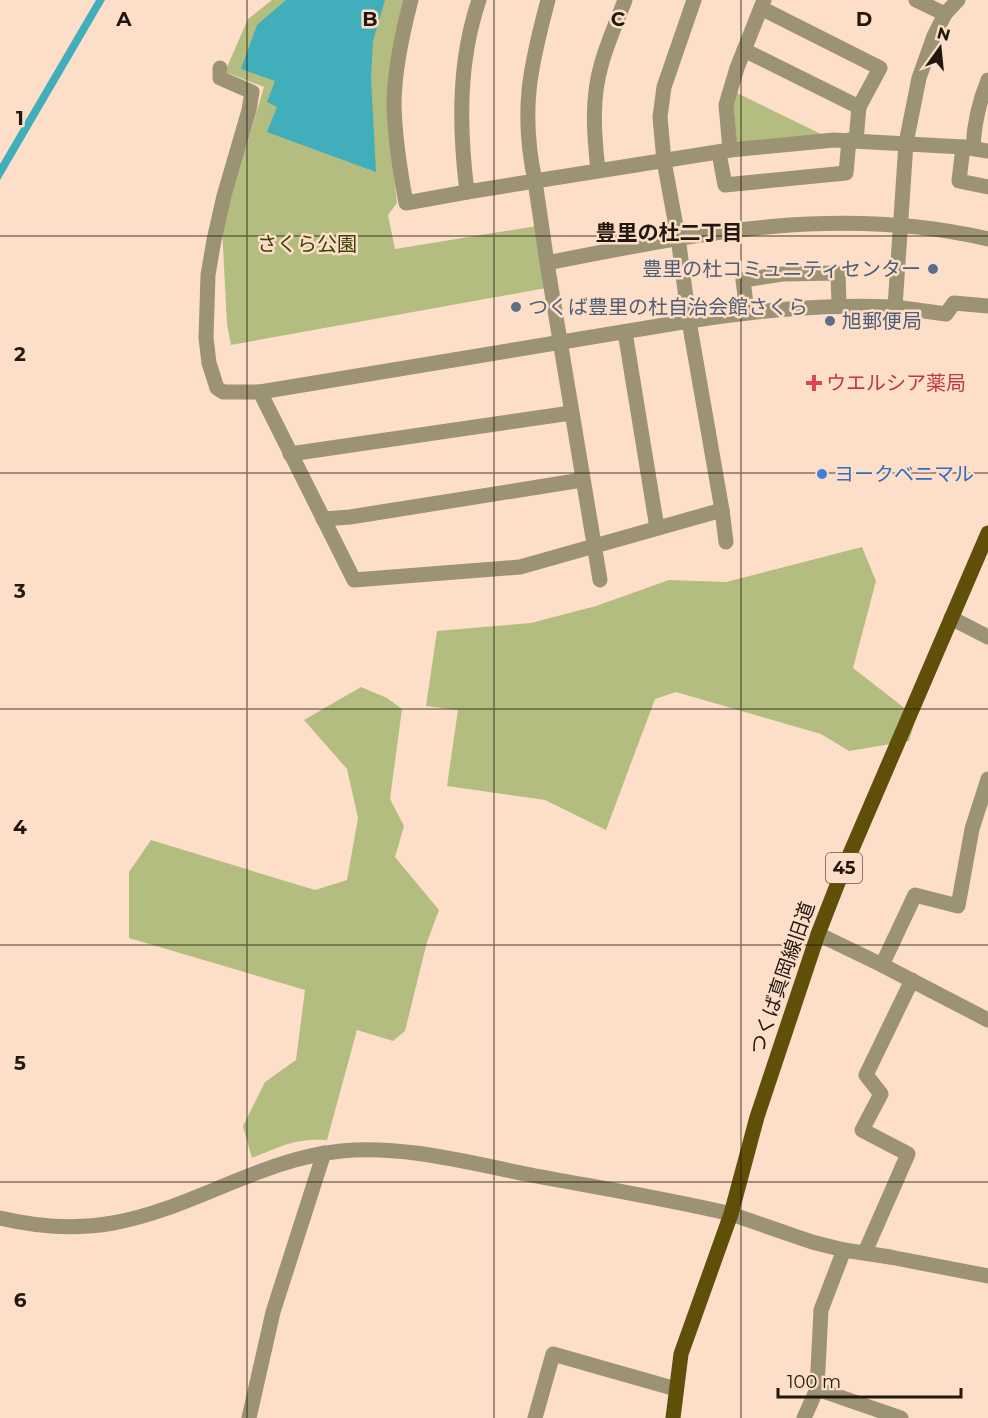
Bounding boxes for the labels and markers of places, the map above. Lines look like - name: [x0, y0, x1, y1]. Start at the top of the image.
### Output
- place label: 豊里の杜コミュニティセンター: [642, 257, 921, 281]
- marker: 豊里の杜コミュニティセンター: [926, 262, 940, 276]
- place label: つくば豊里の杜自治会館さくら: [528, 295, 808, 319]
- marker: つくば豊里の杜自治会館さくら: [509, 300, 523, 314]
- place label: 旭郵便局: [842, 309, 922, 333]
- marker: 旭郵便局: [823, 314, 837, 328]
- place label: ウエルシア薬局: [826, 371, 966, 395]
- marker: ウエルシア薬局: [807, 376, 821, 390]
- place label: ヨークベニマル: [834, 462, 974, 486]
- marker: ヨークベニマル: [815, 467, 829, 481]

